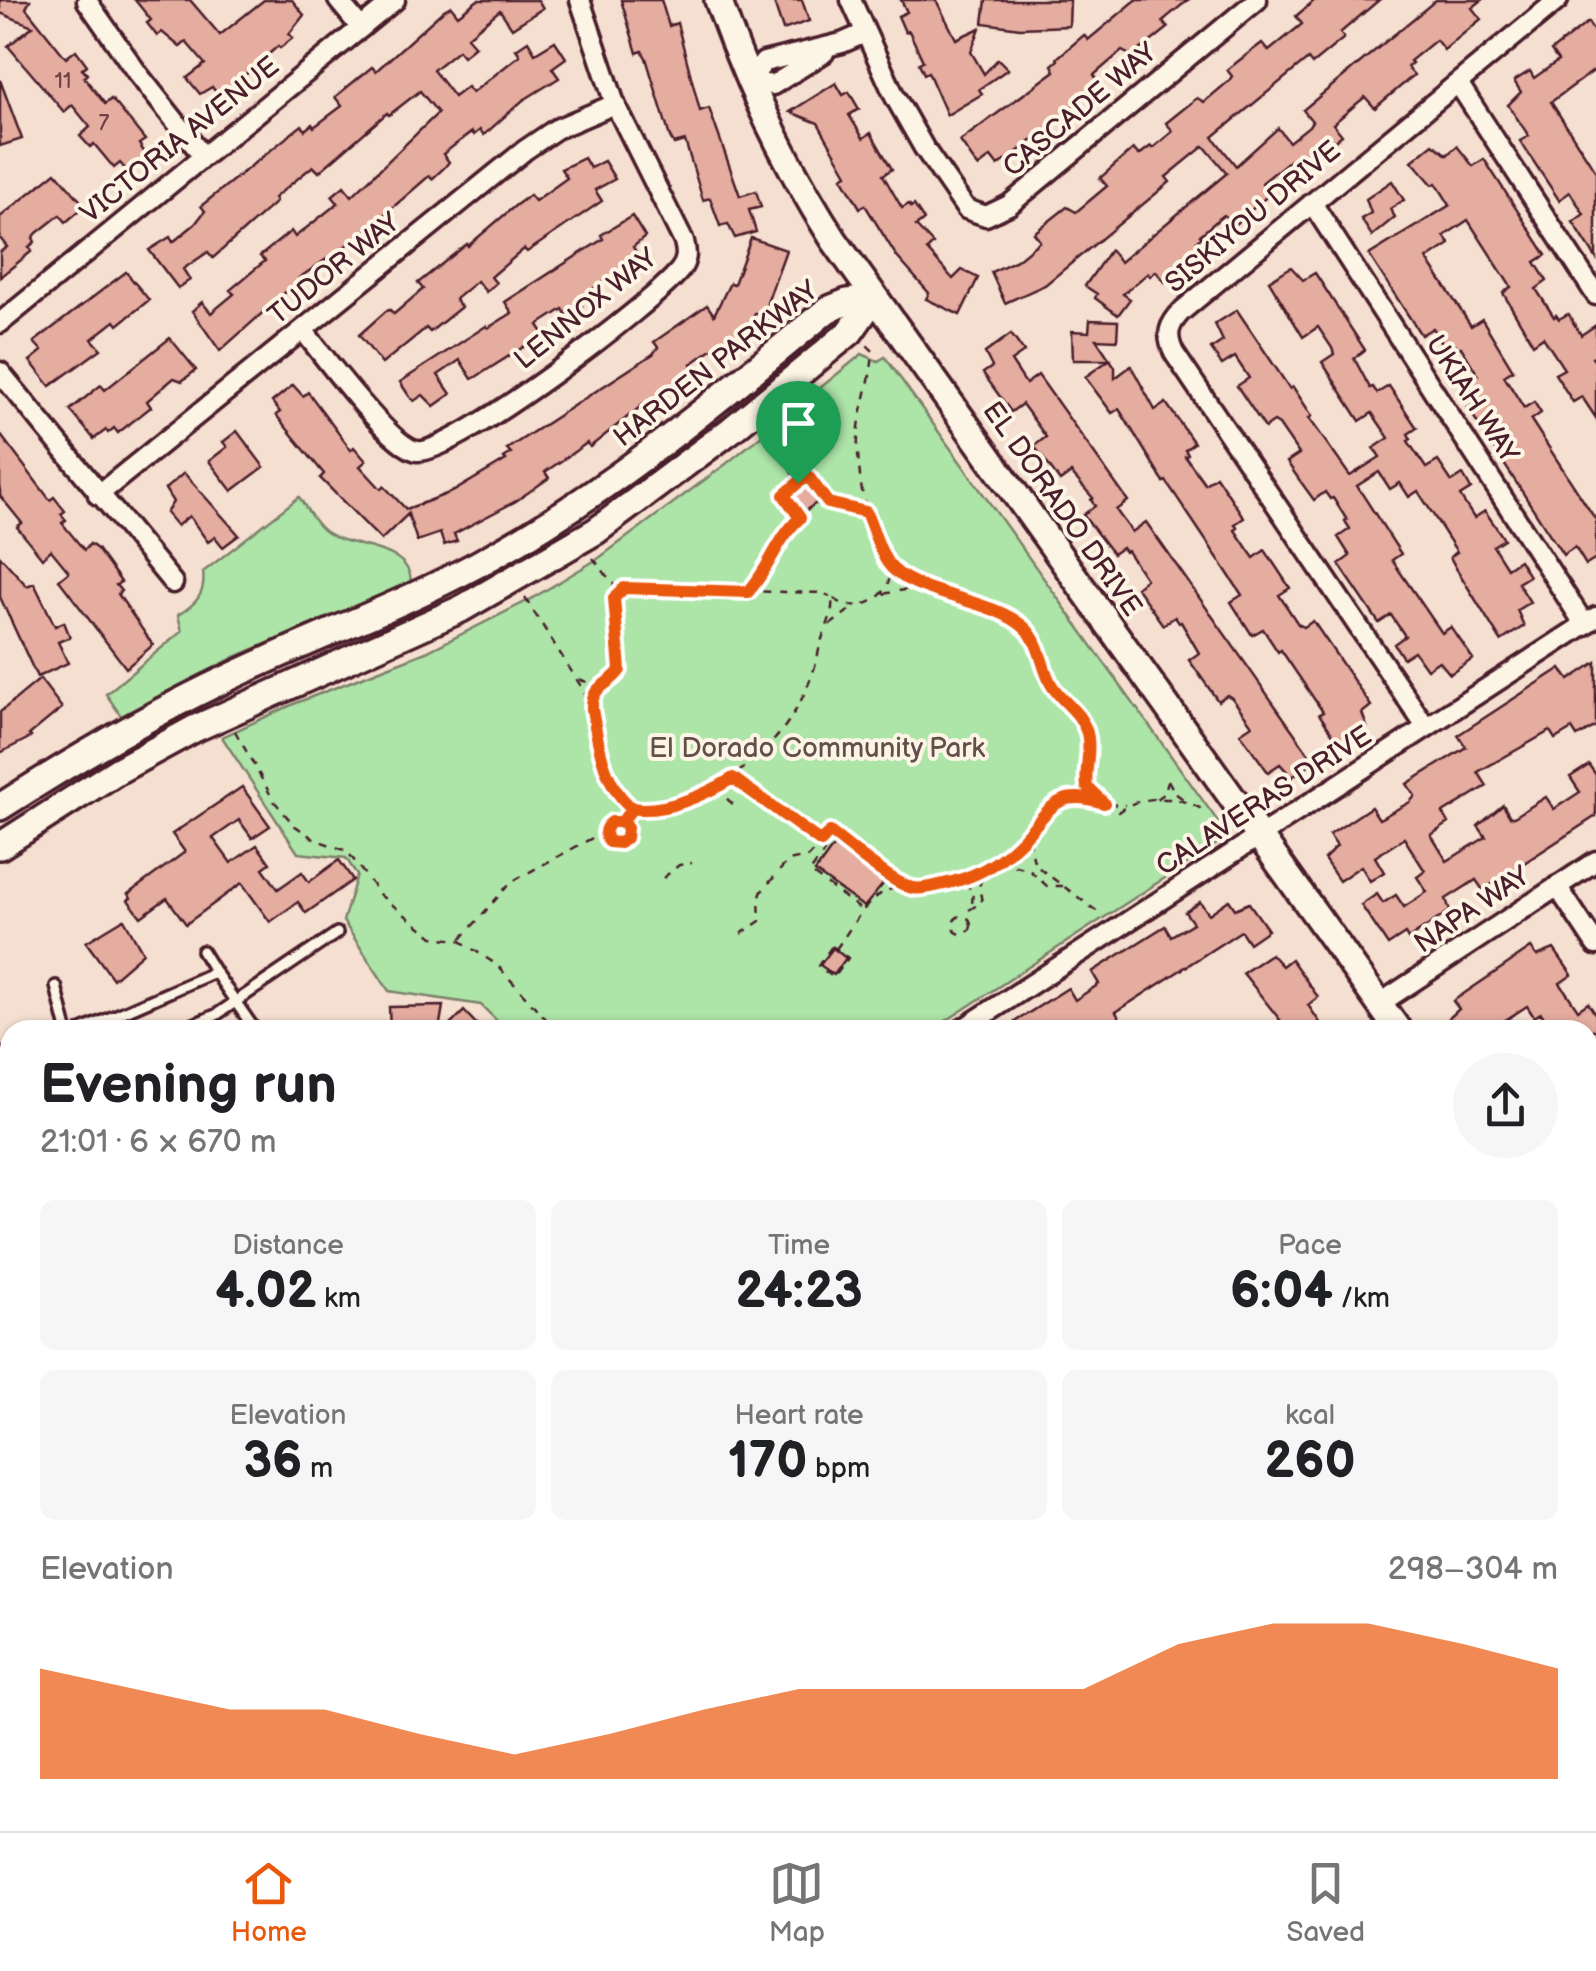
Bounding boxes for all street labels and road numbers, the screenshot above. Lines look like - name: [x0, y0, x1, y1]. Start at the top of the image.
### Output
- street label: CASCADE WAY: [996, 36, 1164, 184]
- street label: VICTORIA AVENUE: [74, 50, 286, 230]
- street label: SISKIYOU DRIVE: [1159, 134, 1347, 300]
- street label: TUDOR WAY: [262, 206, 407, 332]
- street label: LENNOX WAY: [508, 241, 664, 376]
- street label: HARDEN PARKWAY: [607, 274, 825, 454]
- street label: UKIAH WAY: [1419, 329, 1526, 470]
- street label: EL DORADO DRIVE: [976, 395, 1148, 623]
- street label: CALAVERAS DRIVE: [1150, 719, 1378, 883]
- street label: NAPA WAY: [1408, 859, 1536, 960]

